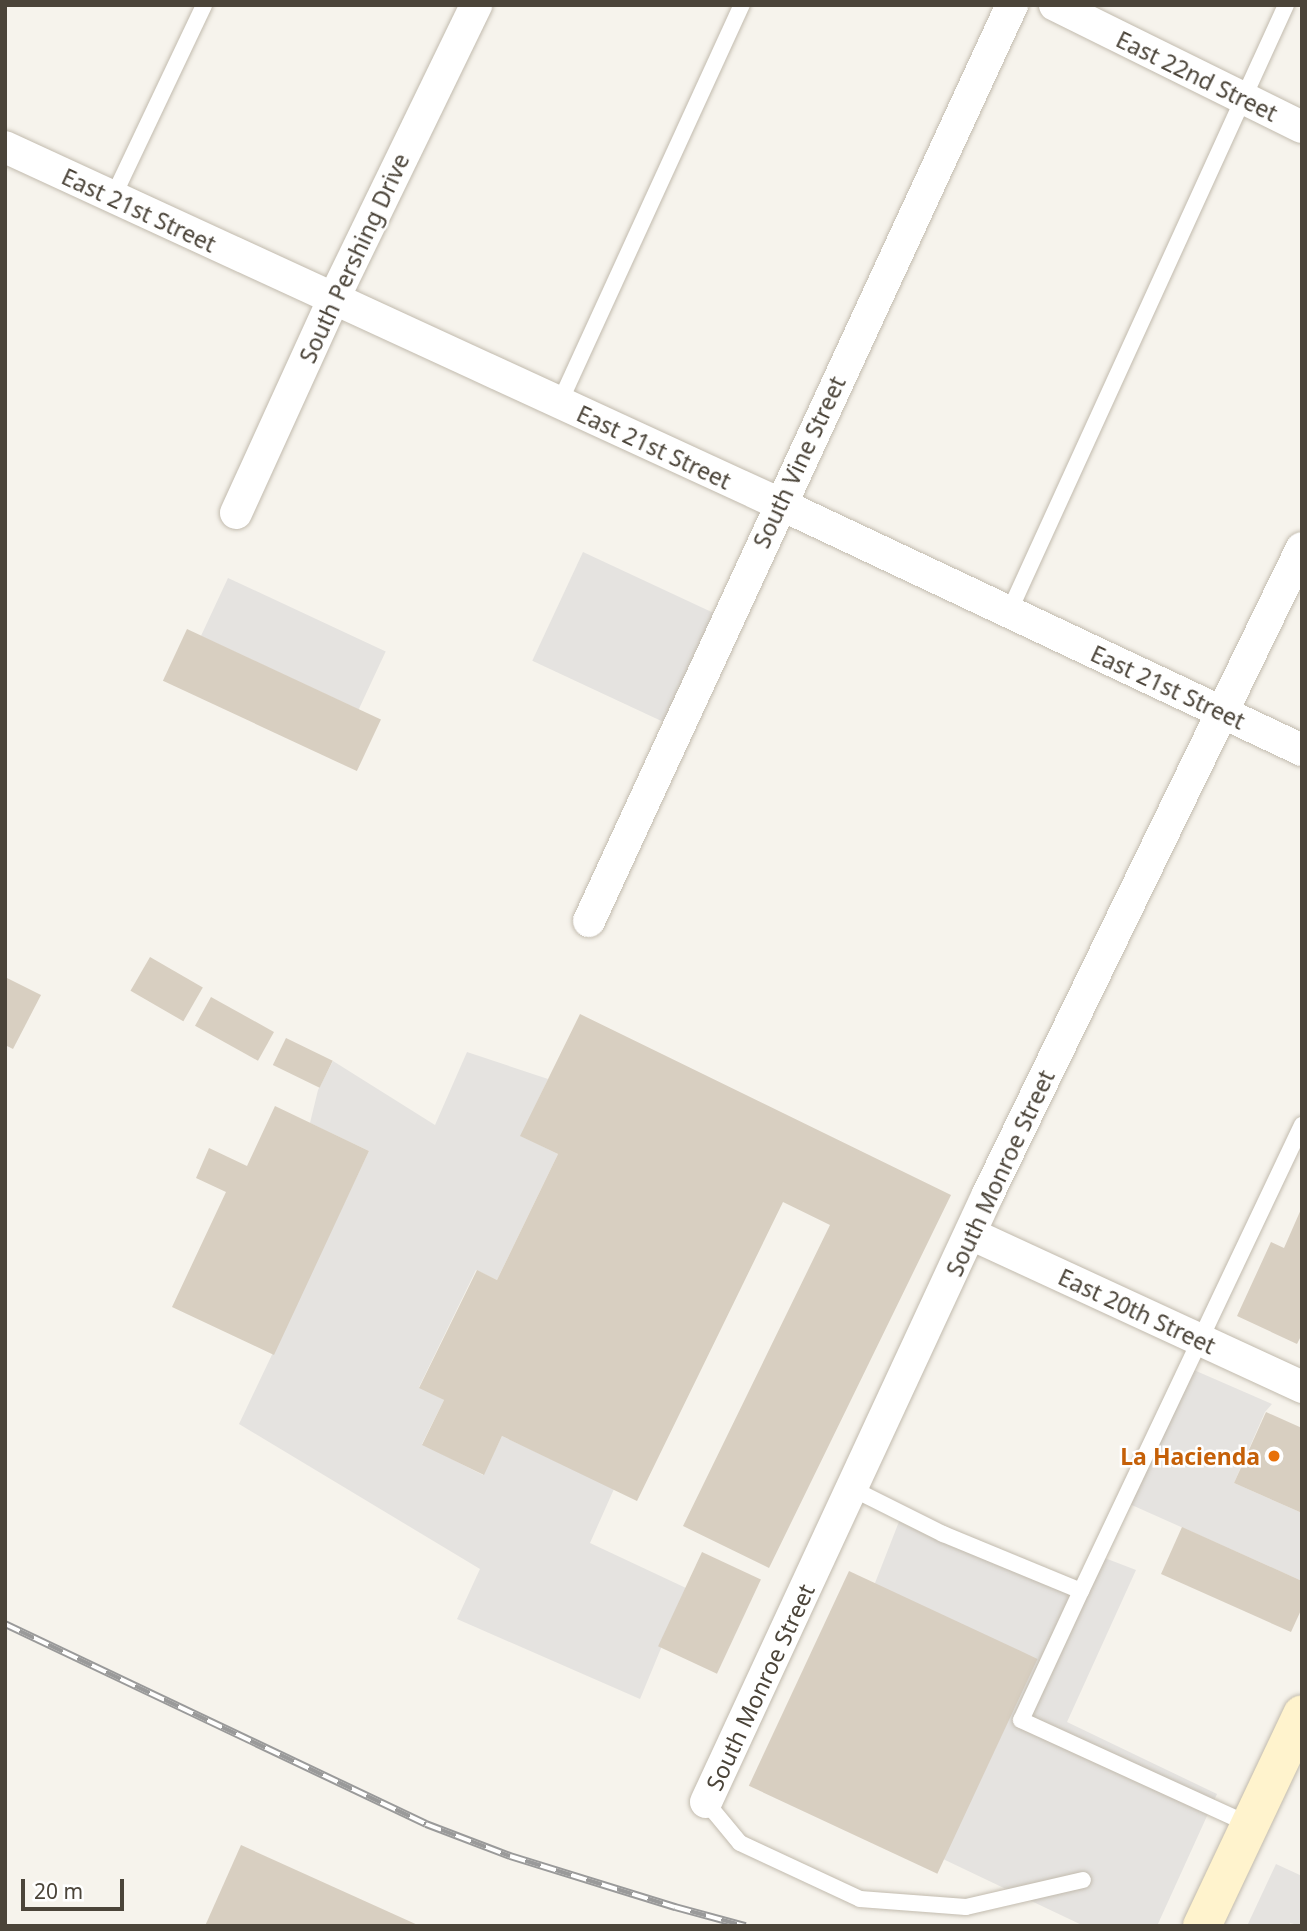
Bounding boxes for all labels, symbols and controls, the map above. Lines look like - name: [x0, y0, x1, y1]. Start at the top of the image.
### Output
- street label: East 22nd Street: [1112, 25, 1282, 127]
- street label: South Pershing Drive: [293, 149, 415, 367]
- street label: East 21st Street: [58, 162, 220, 258]
- street label: South Vine Street: [747, 372, 851, 552]
- street label: East 21st Street: [573, 399, 735, 495]
- street label: East 21st Street: [1087, 639, 1249, 735]
- street label: South Monroe Street: [940, 1065, 1060, 1281]
- street label: East 20th Street: [1054, 1263, 1220, 1359]
- place label: La Hacienda: [1120, 1442, 1260, 1470]
- marker: La Hacienda: [1266, 1448, 1282, 1464]
- street label: South Monroe Street: [700, 1579, 820, 1795]
- scale bar: [24, 1864, 128, 1908]
- text: 20 m: [34, 1877, 83, 1905]

